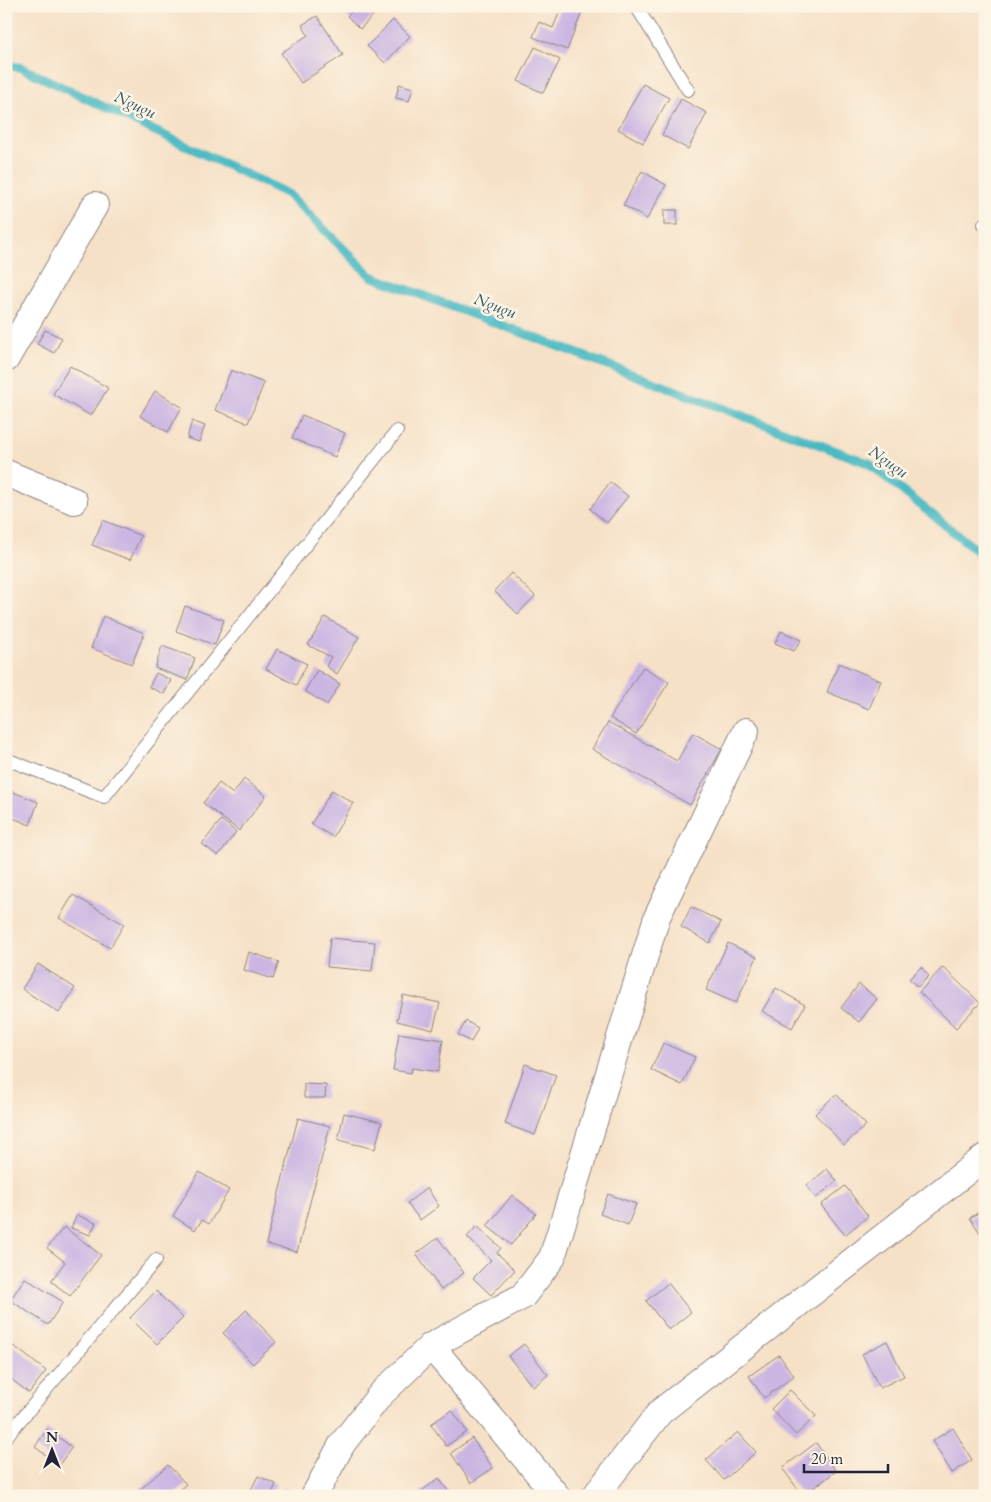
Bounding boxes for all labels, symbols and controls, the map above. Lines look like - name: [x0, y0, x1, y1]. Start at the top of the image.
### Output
- water label: Ngugu: [111, 86, 159, 124]
- water label: Ngugu: [471, 288, 519, 324]
- water label: Ngugu: [864, 441, 912, 483]
- north arrow: [28, 1424, 78, 1474]
- text: N: [46, 1428, 58, 1447]
- scale bar: [804, 1442, 887, 1474]
- text: 20 m: [811, 1449, 843, 1469]

